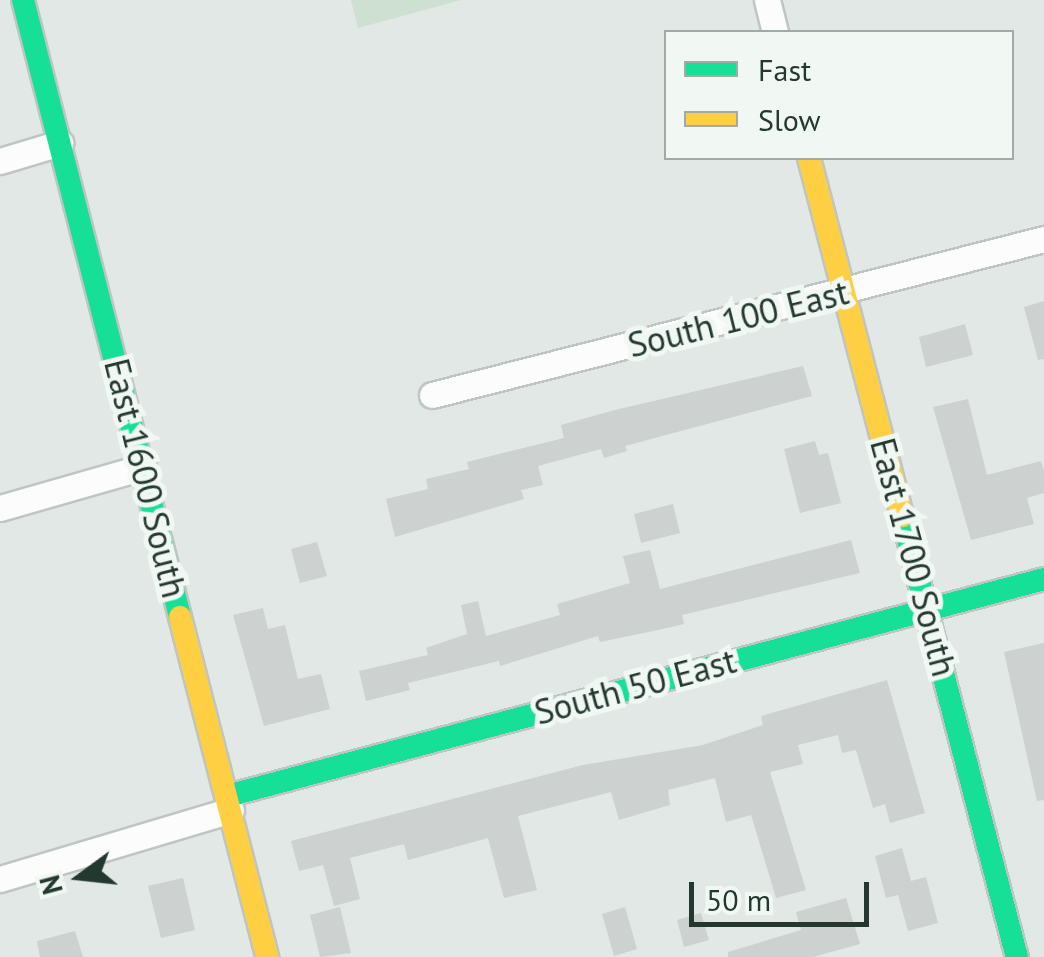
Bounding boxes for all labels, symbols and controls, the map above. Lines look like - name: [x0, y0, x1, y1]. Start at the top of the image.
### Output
- legend: [664, 30, 1014, 160]
- text: Fast: [758, 50, 811, 89]
- text: Slow: [758, 100, 821, 139]
- street label: South 100 East: [623, 270, 853, 366]
- street label: East 1600 South: [96, 354, 196, 602]
- street label: East 1700 South: [862, 433, 966, 681]
- street label: South 50 East: [530, 639, 740, 733]
- north arrow: [30, 827, 130, 927]
- scale bar: [694, 862, 874, 924]
- text: N: [30, 871, 71, 899]
- text: 50 m: [706, 880, 771, 919]

